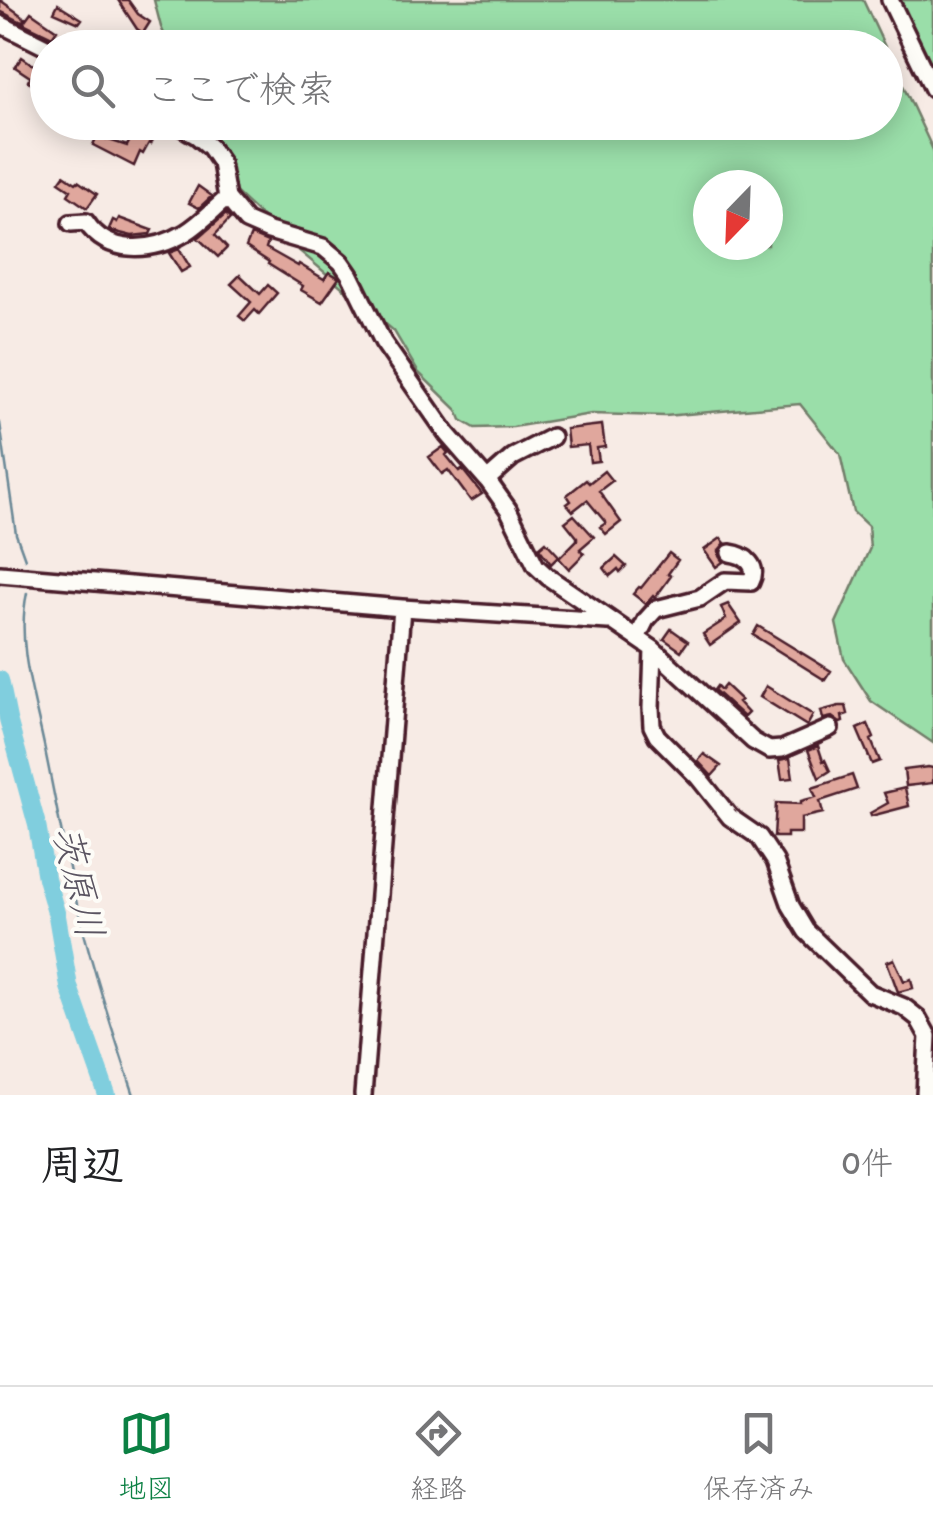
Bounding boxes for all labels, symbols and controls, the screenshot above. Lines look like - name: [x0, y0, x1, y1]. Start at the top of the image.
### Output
- search box: [30, 30, 903, 140]
- icon: search: [65, 58, 120, 113]
- text: ここで検索: [145, 66, 335, 112]
- north arrow: [693, 170, 783, 260]
- water label: 茨原川: [44, 821, 114, 943]
- text: 周辺: [40, 1139, 124, 1190]
- text: 0件: [841, 1144, 893, 1182]
- tab: 地図: [118, 1406, 174, 1506]
- tab: 経路: [410, 1406, 467, 1506]
- tab: 保存済み: [703, 1406, 815, 1506]

